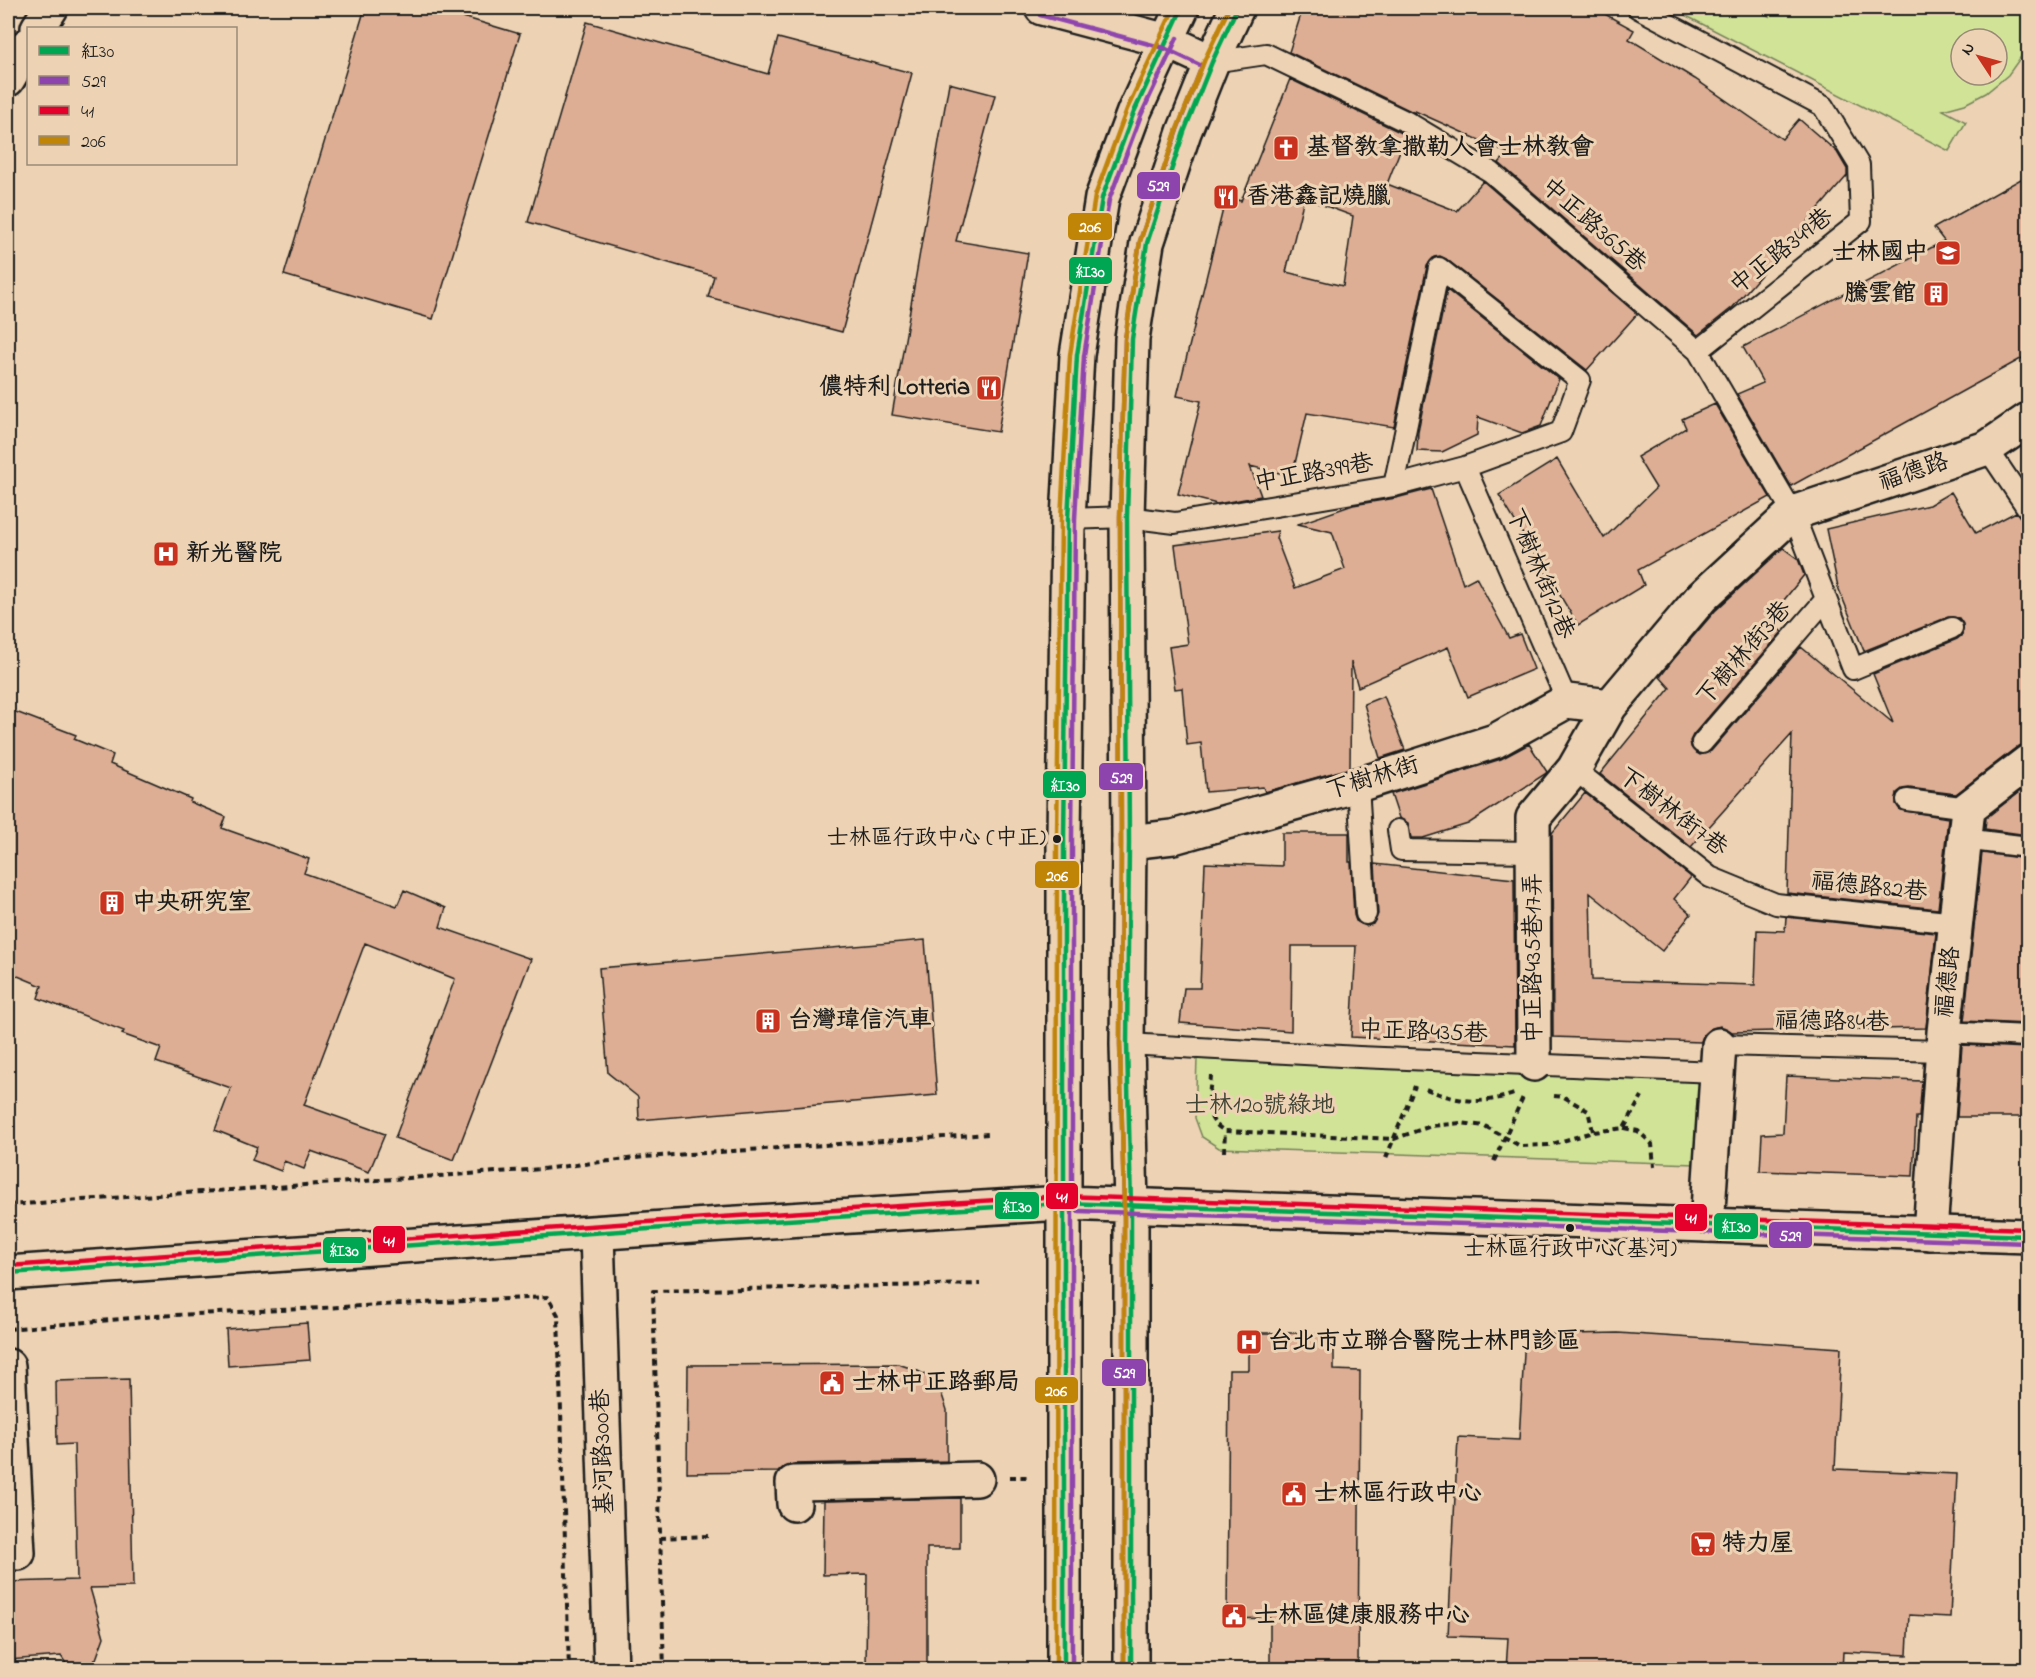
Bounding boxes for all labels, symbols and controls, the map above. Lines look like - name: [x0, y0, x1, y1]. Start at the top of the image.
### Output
- legend: [27, 27, 237, 165]
- north arrow: [1949, 27, 2009, 87]
- text: N: [1956, 38, 1981, 61]
- text: 紅30: [81, 40, 114, 66]
- text: 529: [81, 70, 106, 96]
- text: 41: [81, 100, 94, 126]
- text: 206: [81, 130, 106, 156]
- place label: 基督教拿撒勒人會士林教會: [1306, 131, 1594, 166]
- church icon: 基督教拿撒勒人會士林教會: [1271, 133, 1301, 163]
- street label: 中正路365巷: [1532, 170, 1654, 282]
- line badge: 529: [1136, 171, 1181, 200]
- text: 529: [1147, 175, 1169, 199]
- place label: 香港鑫記燒臘: [1246, 180, 1391, 215]
- restaurant icon: 香港鑫記燒臘: [1211, 182, 1241, 212]
- street label: 中正路349巷: [1723, 200, 1841, 304]
- line badge: 206: [1067, 212, 1113, 241]
- text: 206: [1078, 216, 1102, 240]
- place label: 士林國中: [1832, 236, 1928, 271]
- school or university icon: 士林國中: [1933, 238, 1963, 268]
- line badge: 紅30: [1068, 256, 1113, 285]
- text: 紅30: [1075, 261, 1105, 285]
- place label: 騰雲館: [1844, 277, 1916, 312]
- building icon: 騰雲館: [1921, 279, 1951, 309]
- place label: 儂特利 Lotteria: [819, 371, 970, 406]
- restaurant icon: 儂特利 Lotteria: [974, 373, 1004, 403]
- street label: 福德路: [1874, 445, 1954, 501]
- street label: 中正路399巷: [1252, 446, 1376, 502]
- street label: 下樹林街12巷: [1496, 503, 1582, 645]
- place label: 新光醫院: [186, 537, 282, 572]
- hospital icon: 新光醫院: [151, 539, 181, 569]
- street label: 下樹林街3巷: [1689, 593, 1801, 715]
- street label: 下樹林街: [1322, 748, 1424, 810]
- street label: 下樹林街7巷: [1610, 760, 1734, 866]
- line badge: 529: [1098, 762, 1144, 791]
- text: 529: [1110, 767, 1132, 791]
- line badge: 紅30: [1042, 770, 1087, 799]
- text: 紅30: [1050, 775, 1080, 799]
- place label: 士林區行政中心 (中正): [827, 823, 1046, 855]
- marker: 士林區行政中心 (中正): [1051, 833, 1063, 845]
- line badge: 206: [1034, 860, 1080, 889]
- street label: 福德路82巷: [1809, 864, 1929, 912]
- text: 206: [1045, 865, 1069, 889]
- street label: 中正路435巷17弄: [1517, 872, 1552, 1044]
- place label: 中央研究室: [132, 886, 252, 921]
- building icon: 中央研究室: [97, 888, 127, 918]
- street label: 福德路: [1928, 944, 1970, 1020]
- place label: 台灣瑋信汽車: [788, 1004, 932, 1039]
- street label: 福德路84巷: [1774, 1005, 1890, 1041]
- building icon: 台灣瑋信汽車: [753, 1006, 783, 1036]
- street label: 中正路435巷: [1358, 1013, 1488, 1053]
- park label: 士林120號綠地: [1185, 1089, 1335, 1124]
- line badge: 41: [1045, 1182, 1079, 1210]
- text: 41: [1055, 1186, 1069, 1210]
- line badge: 紅30: [994, 1191, 1040, 1220]
- text: 紅30: [1002, 1196, 1032, 1220]
- line badge: 41: [1674, 1203, 1708, 1232]
- text: 41: [1684, 1207, 1698, 1231]
- line badge: 紅30: [1713, 1212, 1759, 1240]
- text: 紅30: [1721, 1216, 1751, 1240]
- line badge: 529: [1768, 1221, 1813, 1249]
- marker: 士林區行政中心(基河): [1564, 1222, 1576, 1234]
- line badge: 41: [372, 1225, 406, 1254]
- text: 529: [1779, 1225, 1801, 1249]
- text: 41: [382, 1230, 396, 1254]
- place label: 士林區行政中心(基河): [1463, 1234, 1677, 1266]
- line badge: 紅30: [322, 1236, 367, 1264]
- text: 紅30: [329, 1240, 359, 1264]
- place label: 台北市立聯合醫院士林門診區: [1268, 1325, 1580, 1360]
- hospital icon: 台北市立聯合醫院士林門診區: [1234, 1327, 1264, 1357]
- line badge: 529: [1101, 1358, 1147, 1387]
- text: 529: [1113, 1362, 1135, 1386]
- place label: 士林中正路郵局: [852, 1366, 1020, 1401]
- public building icon: 士林中正路郵局: [817, 1368, 847, 1398]
- line badge: 206: [1034, 1376, 1079, 1404]
- text: 206: [1044, 1380, 1068, 1404]
- street label: 基河路300巷: [584, 1388, 624, 1516]
- place label: 士林區行政中心: [1314, 1477, 1482, 1512]
- public building icon: 士林區行政中心: [1279, 1479, 1309, 1509]
- place label: 特力屋: [1722, 1527, 1794, 1562]
- supermarket icon: 特力屋: [1688, 1529, 1718, 1559]
- place label: 士林區健康服務中心: [1254, 1599, 1470, 1634]
- public building icon: 士林區健康服務中心: [1219, 1601, 1249, 1631]

